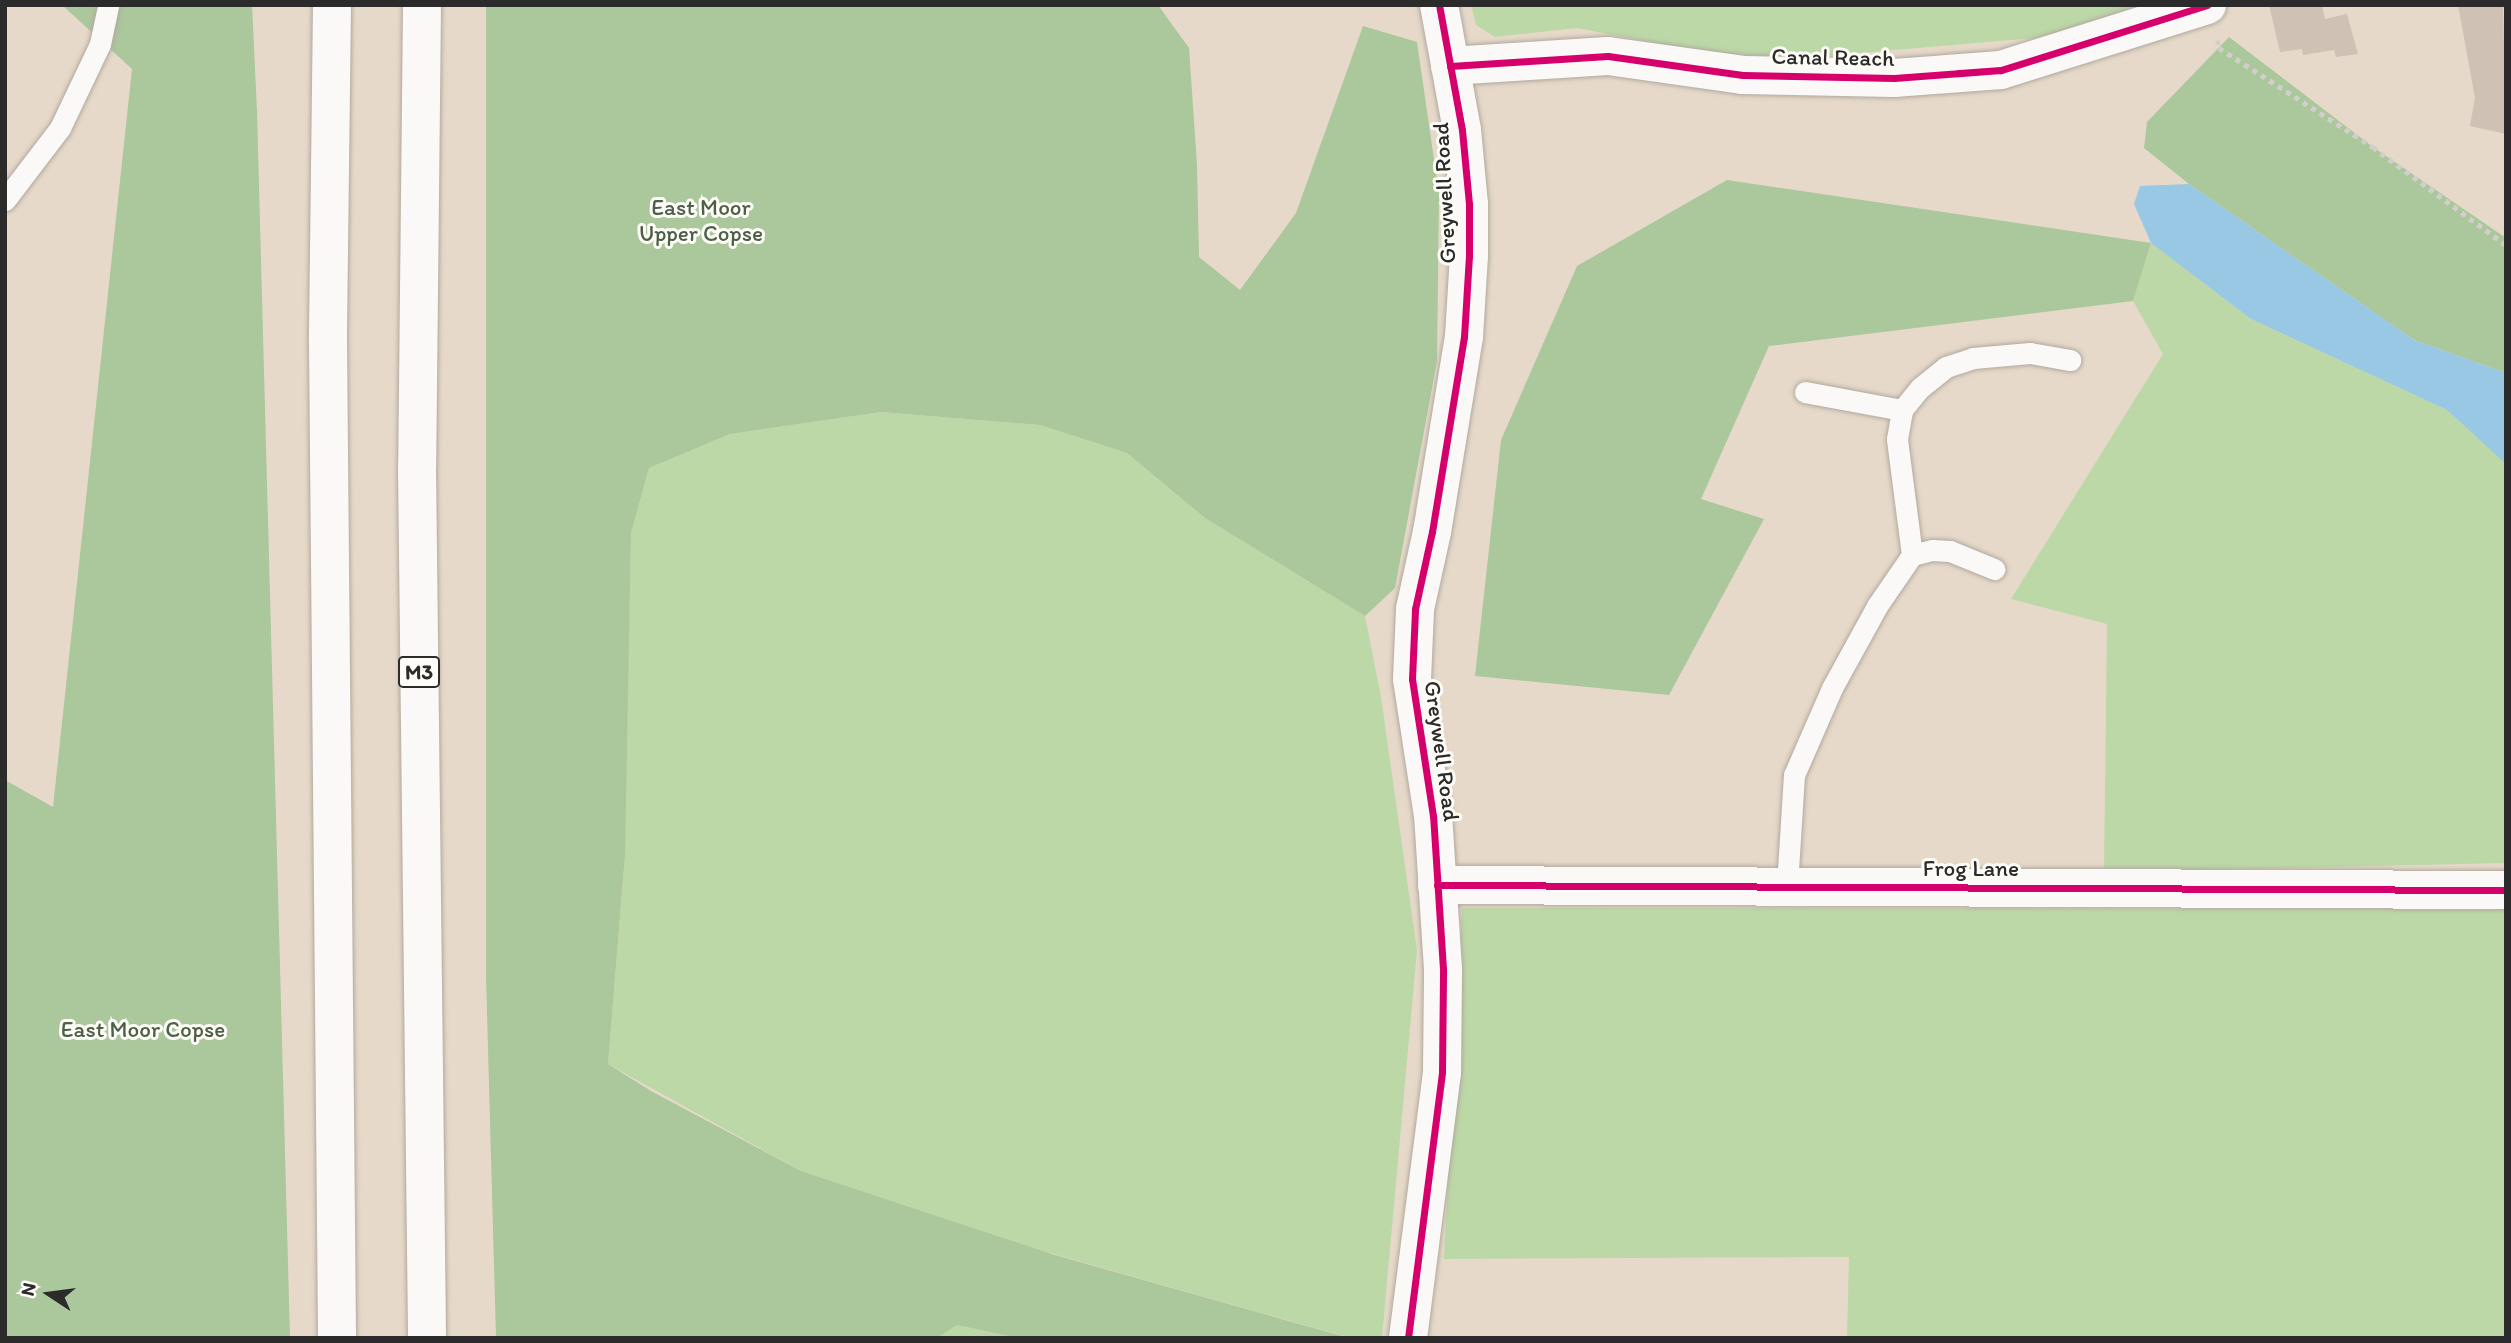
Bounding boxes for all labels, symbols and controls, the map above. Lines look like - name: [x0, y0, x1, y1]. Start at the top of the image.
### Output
- street label: Canal Reach: [1772, 42, 1894, 72]
- street label: Greywell Road: [1427, 122, 1461, 264]
- park label: East Moor Upper Copse: [639, 193, 763, 247]
- road number: M3: [398, 654, 440, 690]
- street label: Greywell Road: [1419, 679, 1465, 823]
- street label: Frog Lane: [1923, 854, 2019, 882]
- park label: East Moor Copse: [61, 1015, 225, 1043]
- north arrow: [14, 1259, 84, 1329]
- text: N: [15, 1280, 41, 1298]

